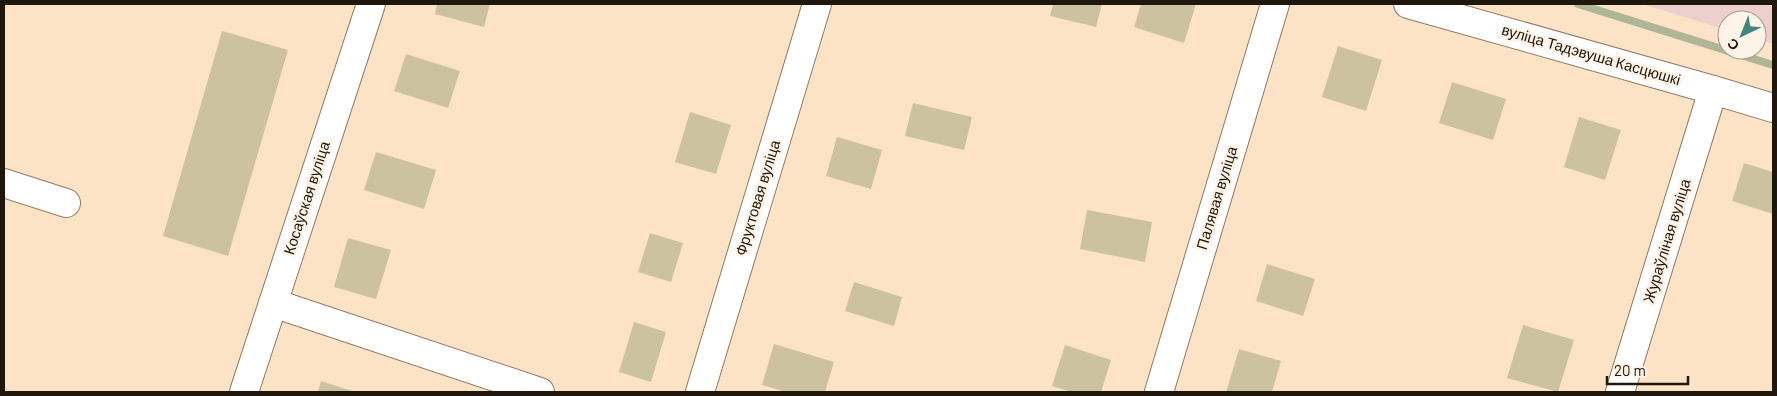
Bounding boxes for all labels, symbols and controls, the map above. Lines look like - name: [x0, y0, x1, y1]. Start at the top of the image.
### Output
- north arrow: [1717, 10, 1767, 60]
- street label: вуліца Тадэвуша Касцюшкі: [1500, 20, 1683, 88]
- text: С: [1723, 35, 1742, 55]
- street label: Фруктовая вуліца: [731, 137, 783, 258]
- street label: Косаўская вуліца: [279, 138, 333, 257]
- street label: Палявая вуліца: [1192, 143, 1240, 252]
- street label: Жураўліная вуліца: [1639, 176, 1694, 305]
- scale bar: [1607, 354, 1688, 386]
- text: 20 m: [1614, 361, 1646, 379]

